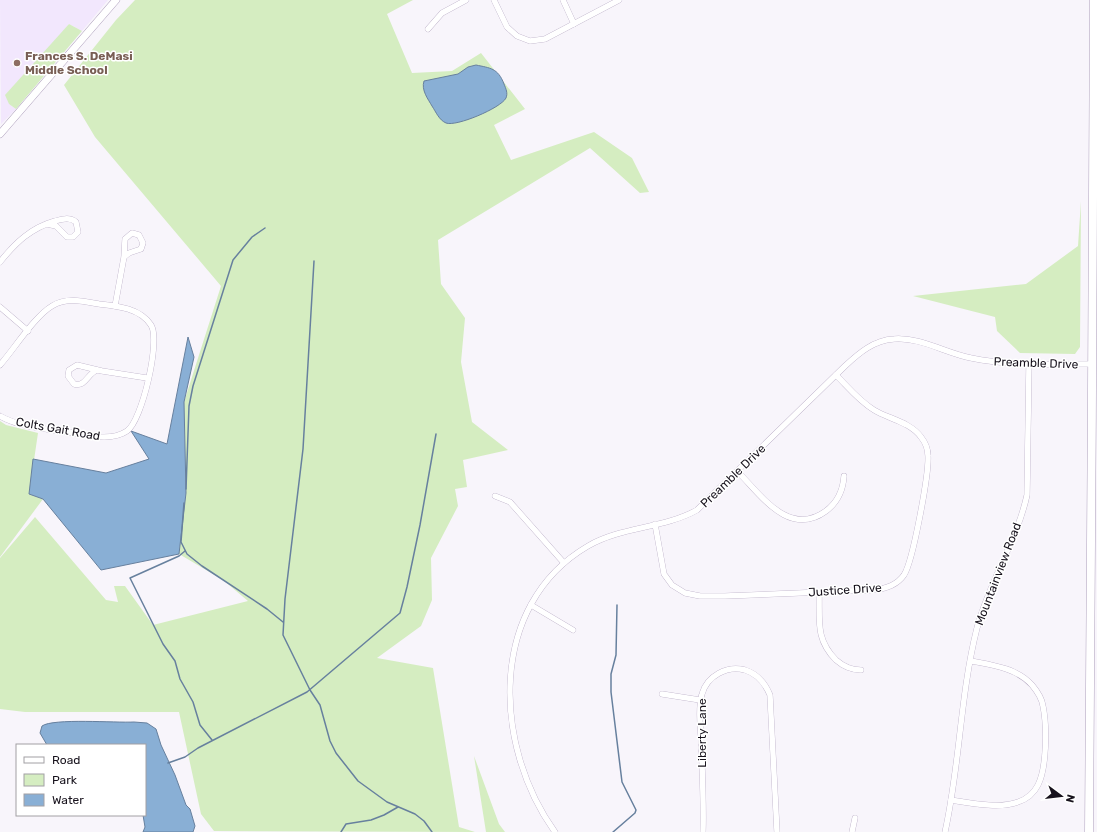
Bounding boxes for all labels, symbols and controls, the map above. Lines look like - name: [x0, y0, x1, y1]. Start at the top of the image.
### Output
- place label: Frances S. DeMasi Middle School: [25, 49, 133, 77]
- marker: Frances S. DeMasi Middle School: [12, 58, 22, 68]
- street label: Preamble Drive: [993, 355, 1079, 371]
- street label: Colts Gait Road: [15, 415, 101, 443]
- street label: Preamble Drive: [698, 441, 769, 510]
- street label: Mountainview Road: [972, 521, 1024, 627]
- street label: Justice Drive: [808, 580, 883, 600]
- street label: Liberty Lane: [695, 698, 709, 768]
- legend: [16, 744, 146, 816]
- text: Road: [52, 753, 80, 767]
- text: Park: [52, 773, 78, 787]
- north arrow: [1041, 776, 1081, 816]
- text: Water: [52, 793, 84, 807]
- text: N: [1063, 793, 1077, 804]

